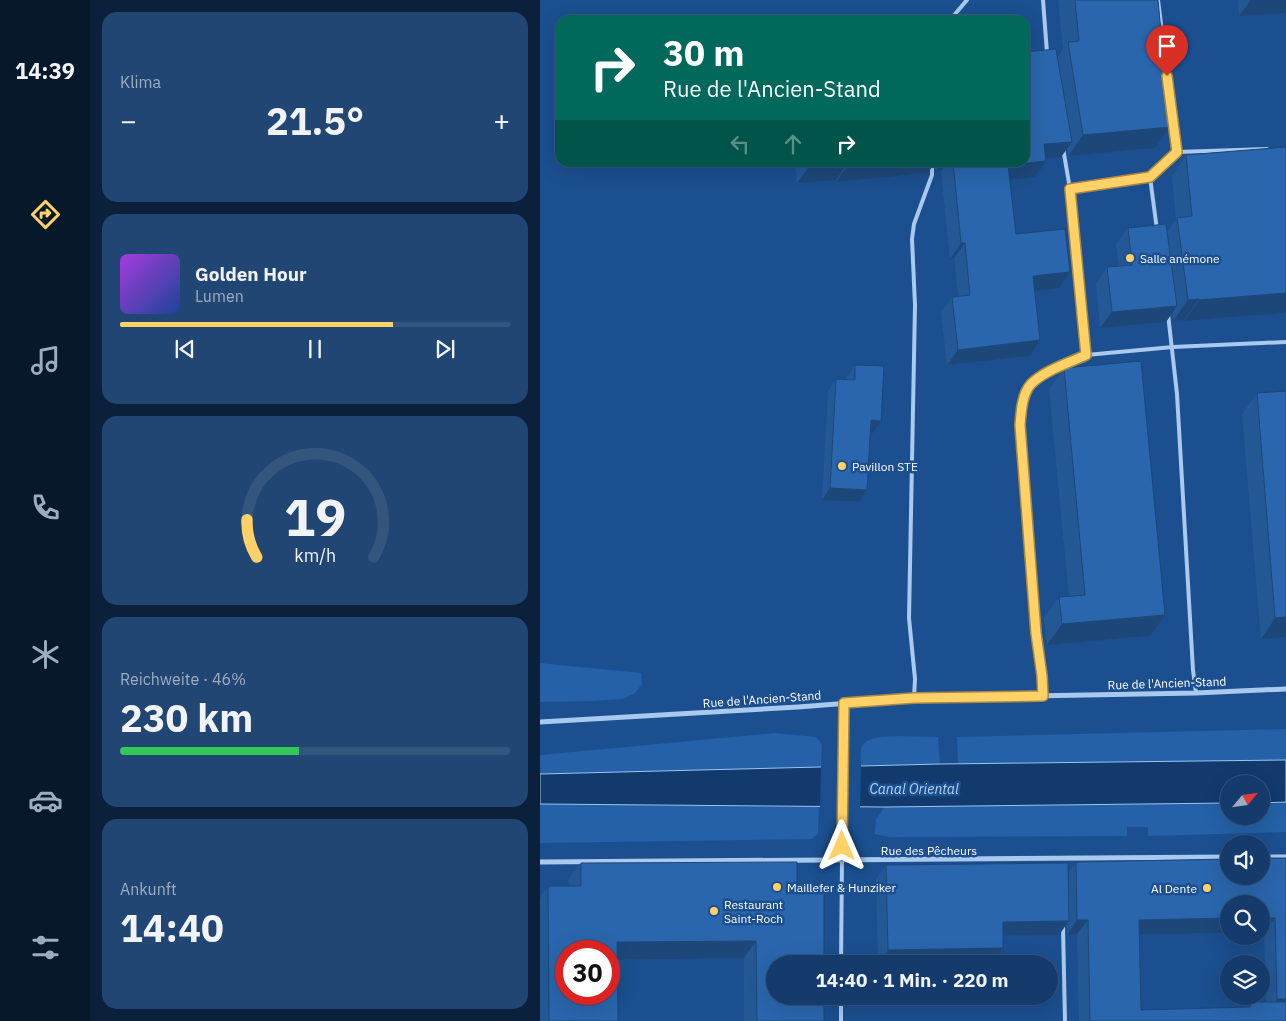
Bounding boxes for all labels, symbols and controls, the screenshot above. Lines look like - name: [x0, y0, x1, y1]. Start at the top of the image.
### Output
- pin: [1146, 25, 1188, 76]
- text: 30 m: [663, 30, 745, 76]
- icon: arrive: [1153, 32, 1181, 60]
- icon: right: [580, 35, 645, 100]
- text: 14:39: [15, 56, 75, 85]
- text: Klima: [120, 72, 161, 92]
- text: Rue de l'Ancien-Stand: [663, 74, 881, 103]
- text: 21.5°: [266, 96, 364, 145]
- text: −: [120, 102, 137, 139]
- text: +: [493, 102, 510, 139]
- icon: left: [726, 130, 754, 158]
- icon: ahead: [779, 130, 807, 158]
- icon: right: [832, 130, 860, 158]
- icon: directions: [28, 197, 63, 232]
- place label: Salle anémone: [1140, 251, 1220, 266]
- marker: Salle anémone: [1124, 252, 1136, 264]
- text: Golden Hour: [195, 262, 307, 286]
- text: Lumen: [195, 286, 244, 306]
- icon: previous: [171, 335, 199, 363]
- icon: pause: [301, 335, 329, 363]
- icon: next: [431, 335, 459, 363]
- icon: music: [28, 343, 63, 378]
- place label: Pavillon STE: [852, 459, 918, 474]
- marker: Pavillon STE: [836, 460, 848, 472]
- text: 19: [284, 483, 346, 550]
- icon: phone: [28, 490, 63, 525]
- text: km/h: [294, 544, 336, 567]
- icon: climate: [28, 637, 63, 672]
- text: Reichweite · 46%: [120, 669, 246, 689]
- street label: Rue de l'Ancien-Stand: [1107, 673, 1227, 693]
- street label: Rue de l'Ancien-Stand: [702, 687, 822, 711]
- text: 230 km: [120, 693, 253, 742]
- north arrow: [1220, 775, 1270, 825]
- map controls: [1220, 775, 1270, 1005]
- water label: Canal Oriental: [869, 780, 959, 798]
- icon: car: [28, 783, 63, 818]
- position arrow: [815, 819, 867, 871]
- button: sound: [1220, 835, 1270, 885]
- street label: Rue des Pêcheurs: [881, 843, 977, 858]
- text: Ankunft: [120, 879, 177, 899]
- place label: Maillefer & Hunziker: [787, 880, 896, 895]
- marker: Maillefer & Hunziker: [771, 881, 783, 893]
- place label: Al Dente: [1151, 881, 1197, 896]
- marker: Al Dente: [1201, 882, 1213, 894]
- button: search: [1220, 895, 1270, 945]
- place label: Restaurant Saint-Roch: [724, 897, 783, 926]
- text: 14:40: [120, 903, 224, 952]
- marker: Restaurant Saint-Roch: [708, 905, 720, 917]
- icon: filters: [28, 930, 63, 965]
- speed limit sign: 30: [555, 940, 620, 1005]
- button: layers: [1220, 955, 1270, 1005]
- text: 14:40 · 1 Min. · 220 m: [815, 968, 1009, 992]

